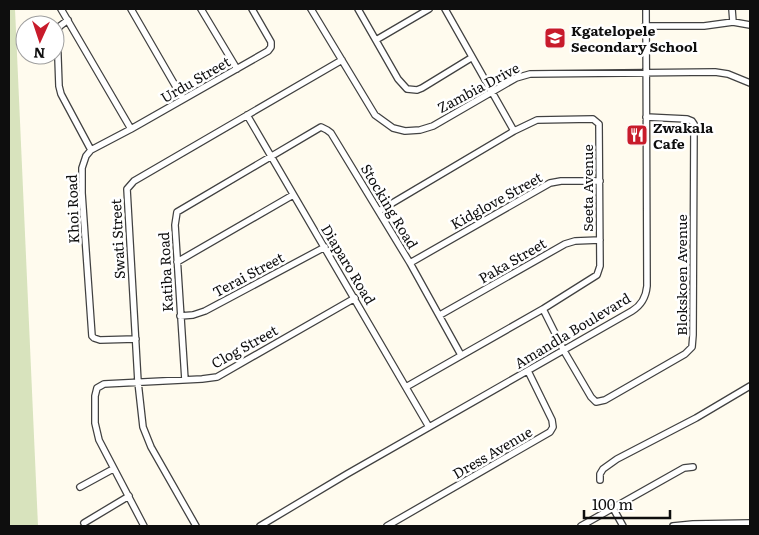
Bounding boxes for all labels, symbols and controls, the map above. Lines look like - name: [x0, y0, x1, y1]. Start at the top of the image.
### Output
- north arrow: [15, 15, 65, 65]
- place label: Kgatelopele Secondary School: [571, 20, 698, 56]
- school or university icon: Kgatelopele Secondary School: [543, 26, 567, 50]
- text: N: [33, 44, 46, 64]
- street label: Urdu Street: [156, 51, 234, 107]
- street label: Zambia Drive: [434, 57, 522, 117]
- place label: Zwakala Cafe: [653, 117, 714, 153]
- restaurant icon: Zwakala Cafe: [625, 123, 649, 147]
- street label: Seeta Avenue: [577, 144, 597, 232]
- street label: Stocking Road: [357, 160, 423, 253]
- street label: Kidglove Street: [447, 166, 546, 233]
- street label: Khoi Road: [61, 174, 83, 244]
- street label: Swati Street: [105, 198, 129, 280]
- street label: Blokskoen Avenue: [671, 214, 691, 336]
- street label: Diaparo Road: [317, 220, 381, 308]
- street label: Katiba Road: [153, 231, 177, 313]
- street label: Paka Street: [475, 232, 550, 287]
- street label: Terai Street: [209, 247, 288, 301]
- street label: Amandla Boulevard: [510, 287, 634, 373]
- street label: Clog Street: [207, 319, 281, 372]
- street label: Dress Avenue: [449, 421, 535, 483]
- scale bar: [584, 488, 670, 520]
- text: 100 m: [592, 492, 633, 515]

